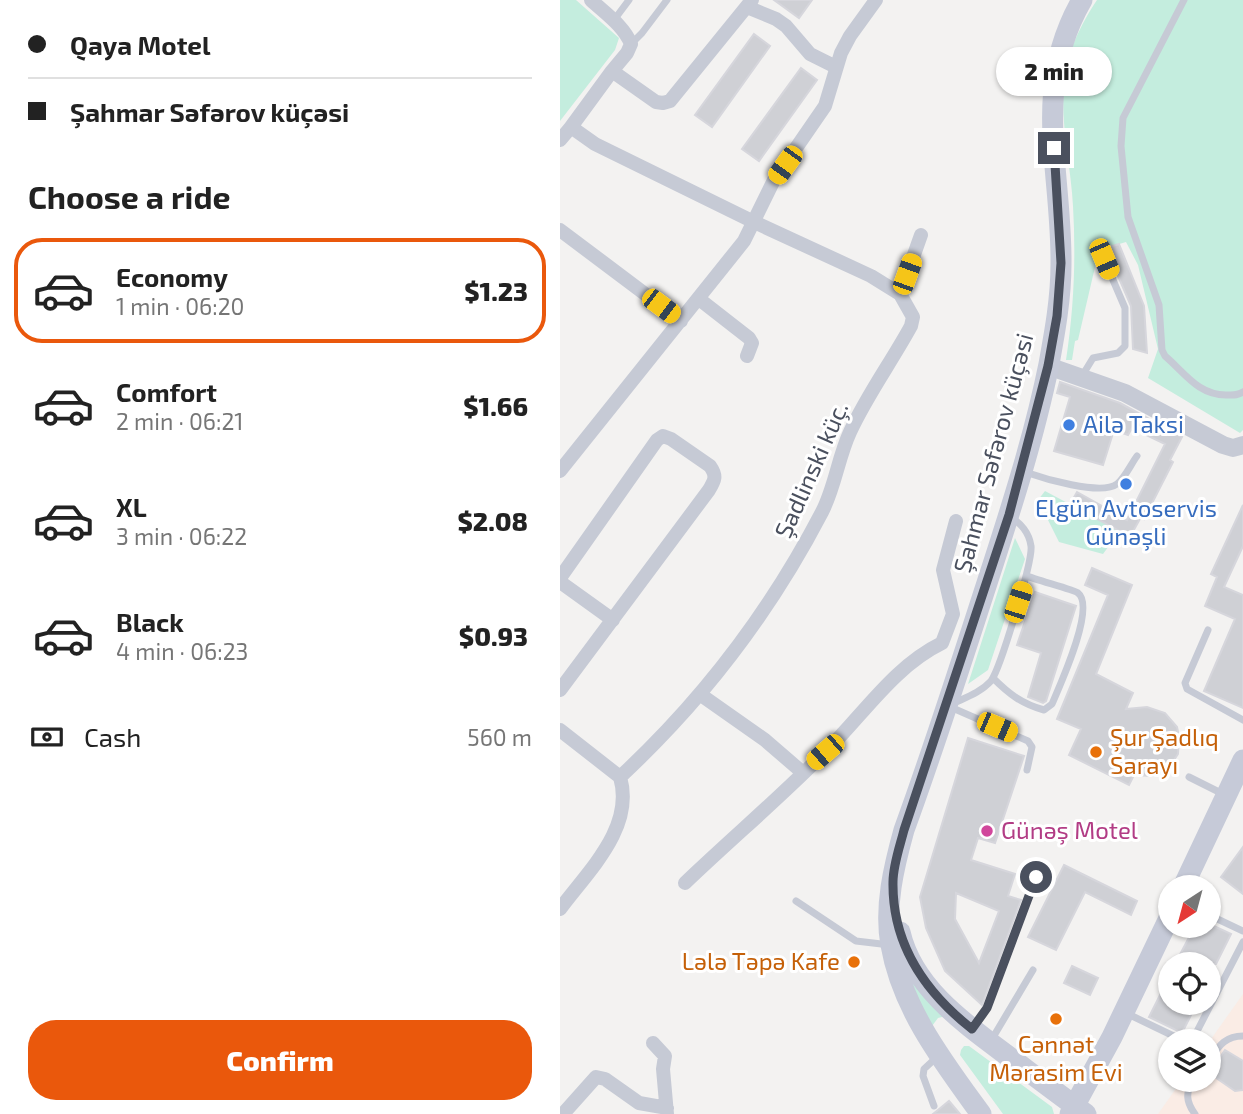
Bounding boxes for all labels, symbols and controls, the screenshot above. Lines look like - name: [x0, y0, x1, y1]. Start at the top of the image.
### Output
- text: Qaya Motel: [70, 29, 210, 60]
- callout: 2 min: [996, 46, 1112, 96]
- text: 2 min: [1024, 57, 1084, 85]
- text: Şahmar Səfərov küçəsi: [70, 96, 349, 127]
- route end: [1038, 132, 1070, 164]
- car: [765, 142, 806, 188]
- text: Choose a ride: [28, 177, 231, 215]
- car: [1087, 236, 1122, 282]
- car: [890, 251, 925, 297]
- icon: car: [32, 259, 95, 322]
- text: Economy: [116, 261, 228, 292]
- text: $1.23: [464, 275, 528, 306]
- car: [638, 285, 685, 327]
- text: 1 min · 06:20: [116, 292, 244, 320]
- street label: Şahmar Səfərov küçəsi: [947, 330, 1039, 576]
- icon: car: [32, 374, 95, 437]
- text: Comfort: [116, 376, 217, 407]
- text: $1.66: [463, 390, 528, 421]
- street label: Şadlinski küç.: [768, 397, 855, 543]
- text: 2 min · 06:21: [116, 407, 244, 435]
- place label: Ailə Taksi: [1083, 409, 1184, 438]
- marker: Ailə Taksi: [1061, 417, 1077, 433]
- marker: Elgün Avtoservis Günəşli: [1118, 476, 1134, 492]
- icon: car: [32, 489, 95, 552]
- text: XL: [116, 491, 147, 522]
- place label: Elgün Avtoservis Günəşli: [1035, 493, 1217, 551]
- text: $2.08: [458, 505, 528, 536]
- text: 3 min · 06:22: [116, 522, 247, 550]
- car: [1002, 579, 1035, 625]
- icon: car: [32, 604, 95, 667]
- text: Black: [116, 606, 184, 637]
- text: $0.93: [459, 620, 528, 651]
- text: 4 min · 06:23: [116, 637, 248, 665]
- car: [974, 709, 1021, 745]
- icon: cash: [28, 718, 66, 756]
- text: Cash: [84, 721, 141, 752]
- place label: Şur Şadlıq Sarayı: [1110, 722, 1219, 779]
- text: 560 m: [467, 723, 532, 751]
- car: [803, 730, 848, 774]
- marker: Şur Şadlıq Sarayı: [1088, 744, 1104, 760]
- place label: Günəş Motel: [1001, 815, 1138, 845]
- marker: Günəş Motel: [979, 823, 995, 839]
- route start: [1020, 861, 1052, 893]
- north arrow: [1158, 875, 1222, 938]
- map controls: [1158, 875, 1221, 1092]
- place label: Lələ Təpə Kafe: [682, 946, 840, 975]
- button: locate: [1158, 952, 1221, 1015]
- marker: Lələ Təpə Kafe: [846, 954, 862, 970]
- marker: Cənnət Mərasim Evi: [1048, 1011, 1064, 1027]
- button: Confirm: [28, 1020, 532, 1100]
- place label: Cənnət Mərasim Evi: [989, 1029, 1123, 1086]
- button: layers: [1158, 1029, 1221, 1092]

